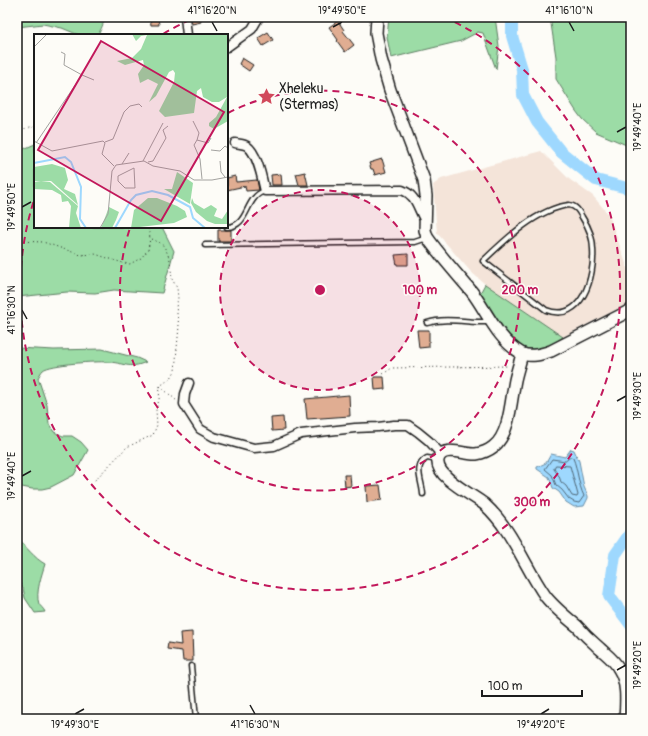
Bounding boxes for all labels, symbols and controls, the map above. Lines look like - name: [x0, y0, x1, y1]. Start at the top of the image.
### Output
- text: 41°16'20"N: [187, 5, 237, 17]
- text: 19°49'50"E: [318, 5, 366, 17]
- text: 41°16'10"N: [545, 5, 593, 17]
- inset map: [34, 34, 228, 228]
- place label: Xheleku (Stermas): [279, 80, 339, 113]
- place icon: Xheleku (Stermas): [256, 86, 276, 106]
- text: 19°49'40"E: [632, 103, 644, 151]
- text: 19°49'50"E: [6, 183, 18, 231]
- centre of rings: [313, 283, 327, 297]
- text: 100 m: [403, 283, 438, 298]
- text: 200 m: [502, 283, 539, 298]
- text: 41°16'30"N: [6, 285, 18, 335]
- text: 19°49'30"E: [632, 372, 644, 420]
- text: 19°49'40"E: [6, 452, 18, 500]
- text: 300 m: [514, 495, 551, 510]
- text: 19°49'20"E: [632, 641, 644, 689]
- scale bar: [482, 672, 582, 698]
- text: 100 m: [488, 679, 523, 694]
- text: 19°49'30"E: [51, 719, 99, 731]
- text: 41°16'30"N: [230, 719, 280, 731]
- text: 19°49'20"E: [517, 719, 565, 731]

